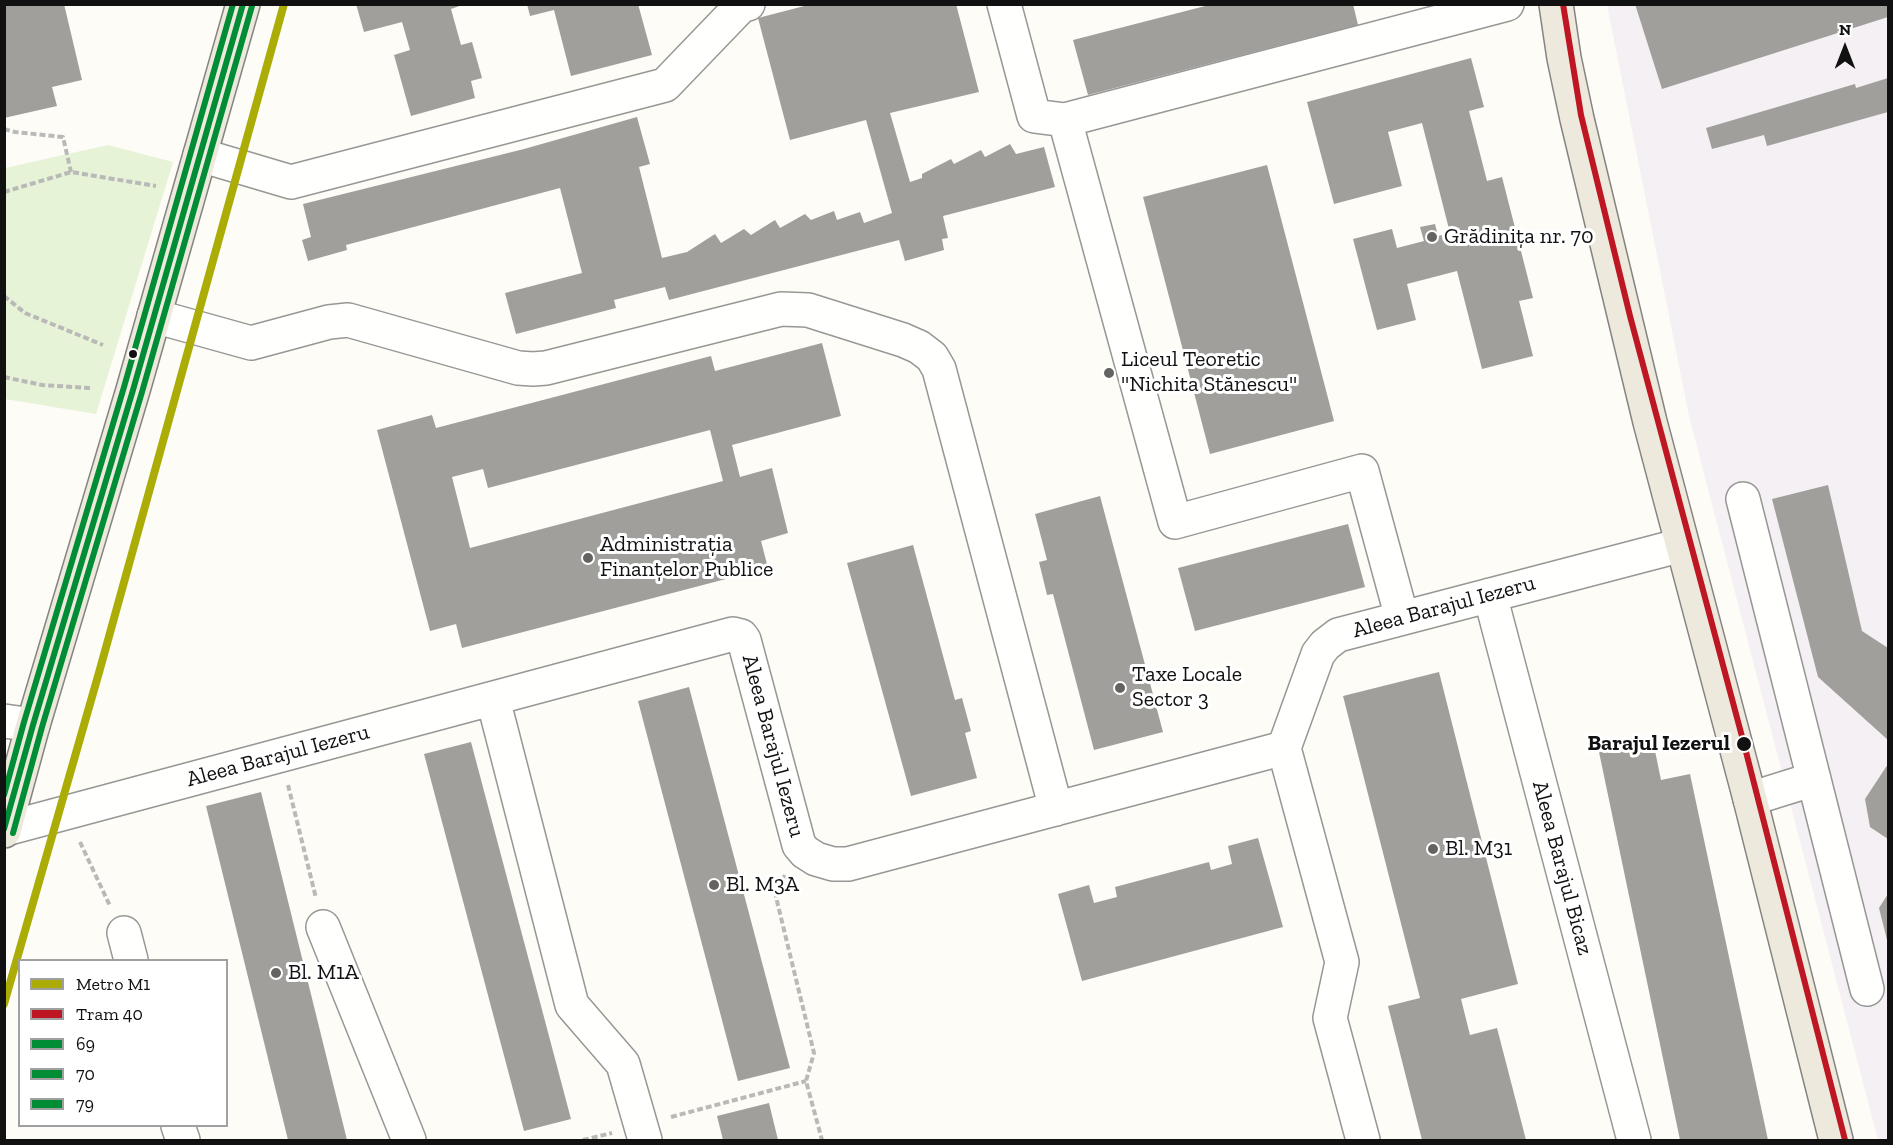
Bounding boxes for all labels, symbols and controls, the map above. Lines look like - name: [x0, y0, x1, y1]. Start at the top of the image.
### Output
- north arrow: [1815, 18, 1875, 78]
- text: N: [1839, 20, 1851, 39]
- place label: Grădiniţa nr. 70: [1444, 224, 1594, 250]
- marker: Grădiniţa nr. 70: [1425, 230, 1439, 244]
- place label: Liceul Teoretic "Nichita Stănescu": [1121, 347, 1297, 398]
- unlabelled marker: [127, 348, 139, 360]
- marker: Liceul Teoretic "Nichita Stănescu": [1102, 366, 1116, 380]
- place label: Administrația Finanțelor Publice: [600, 532, 773, 584]
- marker: Administrația Finanțelor Publice: [581, 551, 595, 565]
- street label: Aleea Barajul Iezeru: [1350, 570, 1538, 644]
- street label: Aleea Barajul Iezeru: [736, 652, 810, 840]
- place label: Taxe Locale Sector 3: [1132, 662, 1242, 714]
- marker: Taxe Locale Sector 3: [1113, 681, 1127, 695]
- street label: Aleea Barajul Iezeru: [184, 719, 372, 793]
- place label: Barajul Iezerul: [1587, 731, 1730, 757]
- marker: Barajul Iezerul: [1735, 735, 1753, 753]
- street label: Aleea Barajul Bicaz: [1526, 778, 1598, 958]
- place label: Bl. M31: [1445, 836, 1512, 862]
- marker: Bl. M31: [1426, 842, 1440, 856]
- place label: Bl. M3A: [726, 872, 799, 898]
- marker: Bl. M3A: [707, 878, 721, 892]
- legend: [18, 959, 228, 1127]
- place label: Bl. M1A: [288, 960, 359, 986]
- marker: Bl. M1A: [269, 966, 283, 980]
- text: Metro M1: [76, 973, 150, 995]
- text: Tram 40: [76, 1003, 143, 1025]
- text: 69: [76, 1033, 95, 1055]
- text: 70: [76, 1063, 95, 1085]
- text: 79: [76, 1093, 94, 1115]

